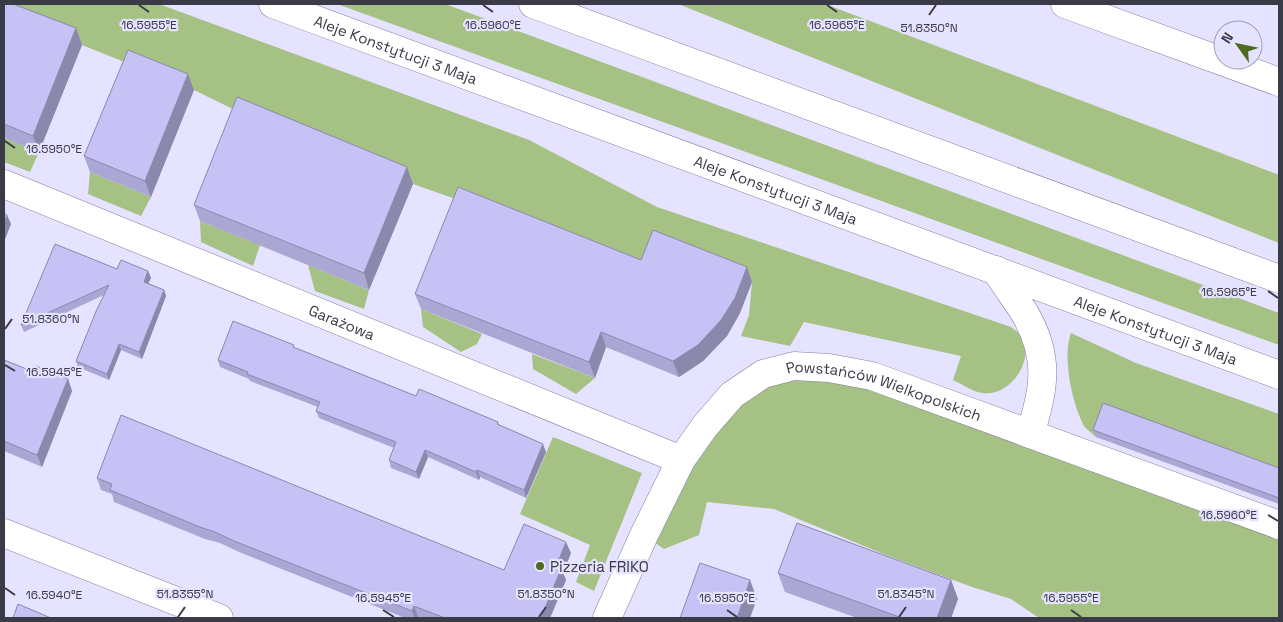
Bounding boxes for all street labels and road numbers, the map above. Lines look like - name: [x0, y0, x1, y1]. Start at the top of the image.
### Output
- street label: Aleje Konstytucji 3 Maja: [312, 10, 481, 88]
- street label: Aleje Konstytucji 3 Maja: [691, 151, 861, 228]
- street label: Aleje Konstytucji 3 Maja: [1071, 291, 1241, 369]
- street label: Garażowa: [306, 300, 378, 344]
- street label: Powstańców Wielkopolskich: [784, 357, 984, 425]

